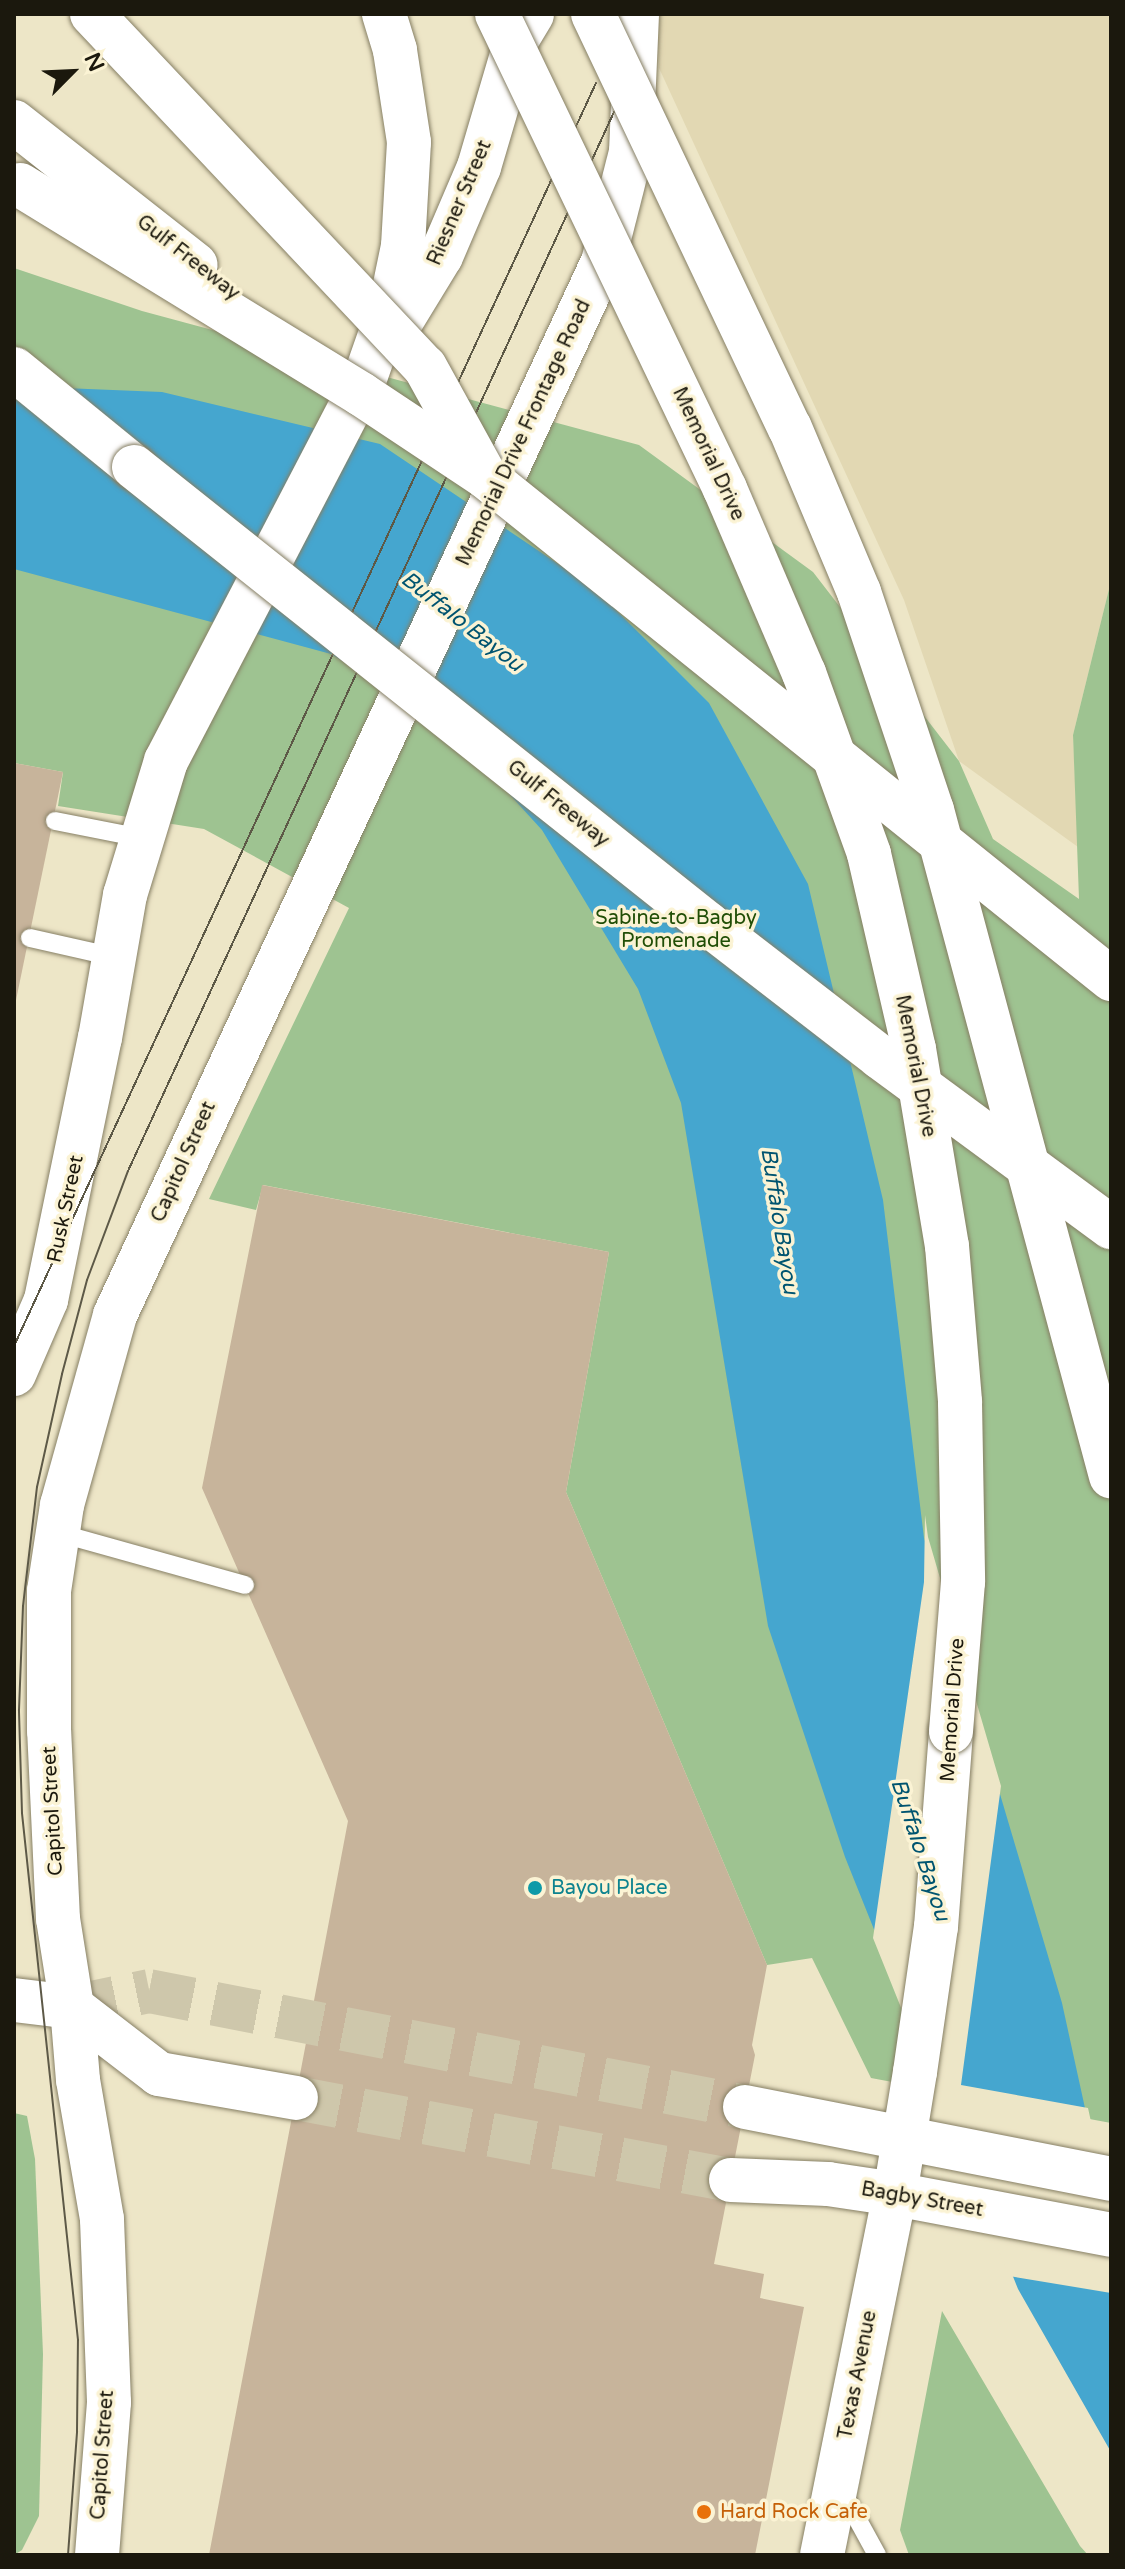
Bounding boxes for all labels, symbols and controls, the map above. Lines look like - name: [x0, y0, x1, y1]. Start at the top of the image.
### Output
- north arrow: [32, 32, 112, 112]
- text: N: [78, 49, 109, 76]
- street label: Riesner Street: [423, 137, 497, 269]
- street label: Gulf Freeway: [132, 210, 244, 306]
- street label: Memorial Drive Frontage Road: [452, 296, 596, 570]
- street label: Memorial Drive: [667, 384, 749, 524]
- water label: Buffalo Bayou: [396, 566, 528, 678]
- street label: Gulf Freeway: [502, 756, 614, 852]
- park label: Sabine-to-Bagby Promenade: [595, 907, 757, 954]
- street label: Memorial Drive: [889, 993, 941, 1139]
- street label: Capitol Street: [147, 1098, 221, 1226]
- water label: Buffalo Bayou: [754, 1146, 804, 1296]
- street label: Rusk Street: [43, 1153, 89, 1265]
- street label: Memorial Drive: [936, 1637, 970, 1783]
- street label: Capitol Street: [38, 1746, 68, 1876]
- water label: Buffalo Bayou: [885, 1776, 955, 1924]
- place label: Bayou Place: [551, 1876, 667, 1900]
- marker: Bayou Place: [526, 1879, 544, 1897]
- street label: Bagby Street: [859, 2177, 985, 2223]
- street label: Texas Avenue: [834, 2309, 882, 2441]
- street label: Capitol Street: [87, 2389, 119, 2521]
- place label: Hard Rock Cafe: [720, 2500, 868, 2524]
- marker: Hard Rock Cafe: [695, 2503, 713, 2521]

